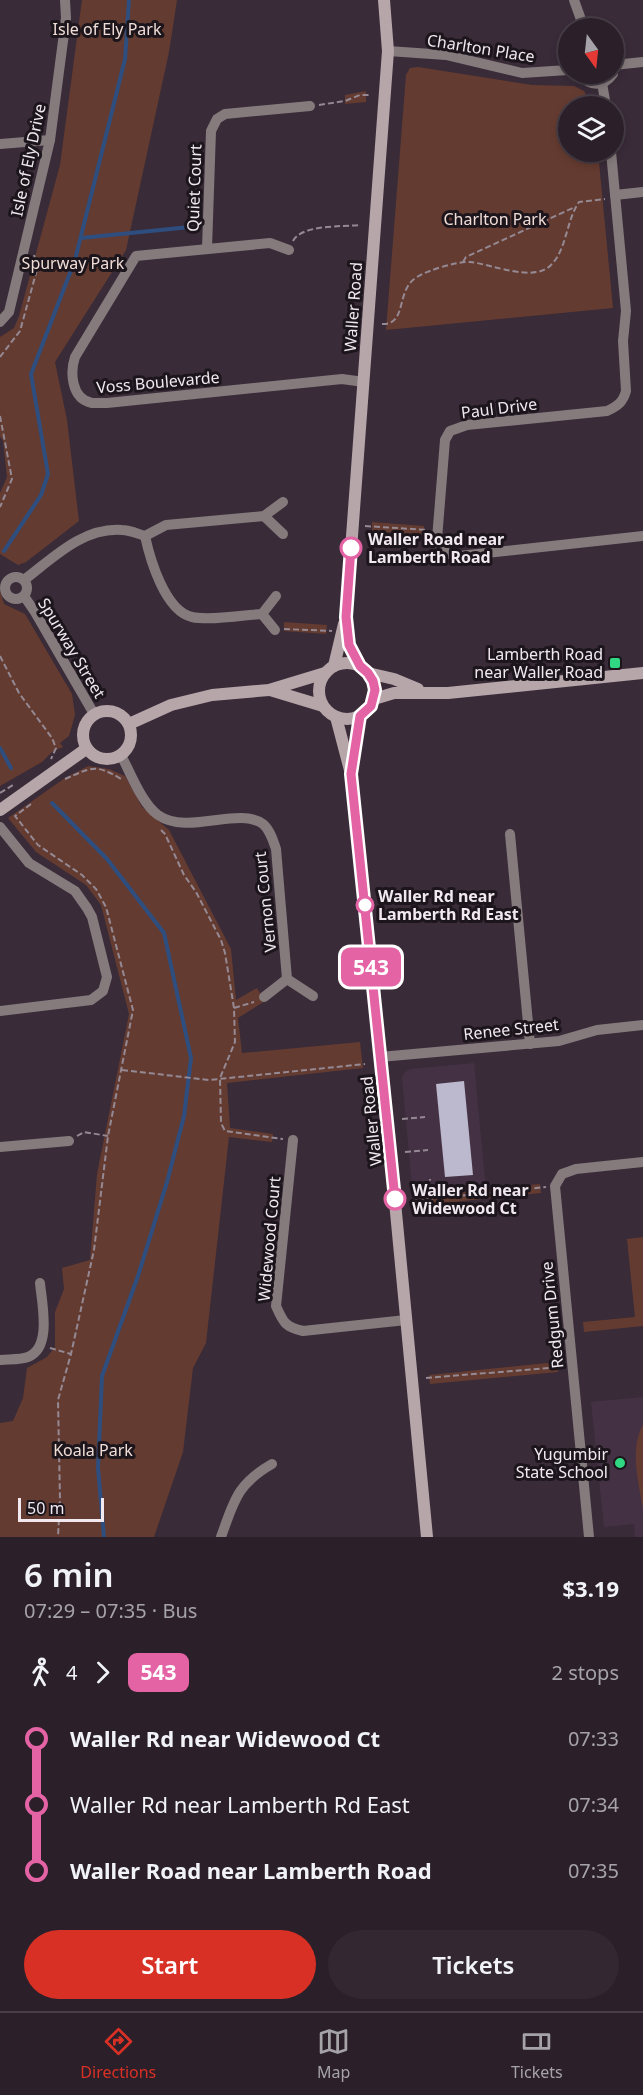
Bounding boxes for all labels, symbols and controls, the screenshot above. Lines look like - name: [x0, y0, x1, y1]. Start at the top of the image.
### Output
- park label: Isle of Ely Park: [53, 18, 162, 40]
- north arrow: [558, 18, 624, 84]
- map controls: [558, 18, 624, 162]
- street label: Charlton Place: [426, 29, 536, 67]
- button: layers: [558, 96, 624, 162]
- street label: Isle of Ely Drive: [5, 102, 51, 218]
- street label: Quiet Court: [181, 144, 207, 232]
- park label: Charlton Park: [443, 208, 547, 230]
- park label: Spurway Park: [22, 252, 125, 274]
- street label: Waller Road: [339, 261, 367, 353]
- street label: Voss Boulevarde: [96, 366, 220, 398]
- street label: Paul Drive: [460, 392, 538, 424]
- place label: Waller Road near Lamberth Road: [368, 528, 504, 568]
- marker: Waller Road near Lamberth Road: [340, 537, 362, 559]
- street label: Spurway Street: [33, 594, 111, 703]
- place label: Lamberth Road near Waller Road: [474, 643, 603, 683]
- marker: Lamberth Road near Waller Road: [608, 656, 622, 670]
- street label: Vernon Court: [249, 851, 281, 953]
- place label: Waller Rd near Lamberth Rd East: [378, 885, 519, 925]
- marker: Waller Rd near Lamberth Rd East: [356, 896, 374, 914]
- line badge: 543: [336, 948, 406, 986]
- text: 543: [353, 953, 389, 981]
- street label: Renee Street: [462, 1013, 560, 1045]
- street label: Waller Road: [355, 1075, 387, 1167]
- street label: Widewood Court: [253, 1175, 285, 1303]
- place label: Waller Rd near Widewood Ct: [412, 1179, 529, 1219]
- marker: Waller Rd near Widewood Ct: [384, 1188, 406, 1210]
- street label: Redgum Drive: [535, 1261, 569, 1369]
- park label: Koala Park: [53, 1439, 133, 1461]
- place label: Yugumbir State School: [516, 1443, 608, 1483]
- marker: Yugumbir State School: [613, 1456, 627, 1470]
- scale bar: [18, 1495, 104, 1522]
- text: 50 m: [27, 1497, 64, 1519]
- text: 6 min: [24, 1552, 114, 1597]
- text: $3.19: [562, 1573, 619, 1603]
- text: 07:29 – 07:35 · Bus: [24, 1597, 197, 1624]
- icon: walk: [24, 1656, 57, 1689]
- icon: forward: [86, 1656, 119, 1689]
- text: 543: [140, 1658, 177, 1686]
- text: 4: [66, 1659, 77, 1686]
- text: 2 stops: [552, 1659, 619, 1686]
- text: Waller Rd near Widewood Ct: [70, 1723, 380, 1753]
- text: 07:33: [568, 1725, 619, 1752]
- text: Waller Rd near Lamberth Rd East: [70, 1789, 410, 1819]
- text: 07:34: [568, 1791, 619, 1818]
- text: Waller Road near Lamberth Road: [70, 1855, 432, 1885]
- text: 07:35: [568, 1857, 619, 1884]
- button: Start: [24, 1930, 316, 1999]
- button: Tickets: [328, 1930, 619, 1999]
- tab: Directions: [80, 2025, 156, 2083]
- tab: Map: [317, 2025, 350, 2083]
- tab: Tickets: [511, 2025, 563, 2083]

